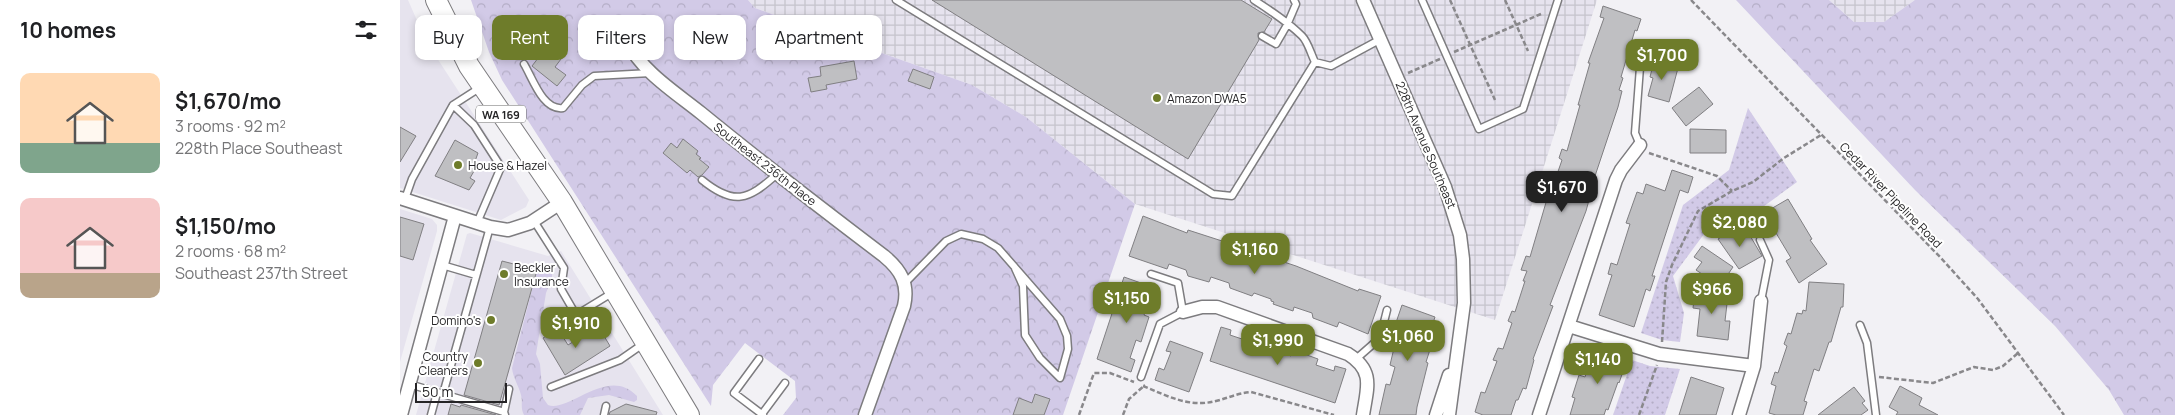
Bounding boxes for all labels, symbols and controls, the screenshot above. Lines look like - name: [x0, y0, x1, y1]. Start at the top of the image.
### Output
- chip: Buy: [415, 15, 482, 60]
- chip: Rent: [492, 15, 568, 60]
- chip: Filters: [578, 15, 664, 60]
- chip: New: [674, 15, 746, 60]
- chip: Apartment: [756, 15, 882, 60]
- text: 10 homes: [20, 16, 116, 44]
- icon: filters: [352, 16, 380, 44]
- pin: $1,700: [1621, 38, 1703, 81]
- text: $1,700: [1637, 44, 1687, 66]
- street label: 228th Avenue Southeast: [1391, 79, 1461, 211]
- text: $1,670/mo: [175, 87, 281, 115]
- place label: Amazon DWA5: [1167, 90, 1247, 107]
- marker: Amazon DWA5: [1151, 92, 1163, 104]
- icon: home: [60, 93, 120, 153]
- road number: WA 169: [476, 106, 526, 122]
- text: 3 rooms · 92 m²: [175, 115, 286, 137]
- street label: Southeast 236th Place: [710, 118, 820, 210]
- text: 228th Place Southeast: [175, 137, 343, 159]
- street label: Cedar River Pipeline Road: [1836, 138, 1946, 252]
- place label: House & Hazel: [468, 157, 547, 174]
- marker: House & Hazel: [452, 159, 464, 171]
- pin: $1,670: [1521, 170, 1603, 213]
- text: $1,670: [1537, 176, 1587, 198]
- pin: $2,080: [1699, 206, 1781, 248]
- text: $2,080: [1712, 211, 1768, 233]
- text: $1,150/mo: [175, 212, 276, 240]
- icon: home: [60, 218, 120, 278]
- pin: $1,160: [1214, 232, 1296, 275]
- text: $1,160: [1232, 238, 1278, 260]
- text: 2 rooms · 68 m²: [175, 240, 286, 262]
- place label: Beckler Insurance: [514, 259, 569, 290]
- text: Southeast 237th Street: [175, 262, 348, 284]
- marker: Beckler Insurance: [498, 268, 510, 280]
- pin: $966: [1682, 272, 1742, 315]
- text: $966: [1692, 278, 1732, 300]
- pin: $1,150: [1086, 282, 1168, 324]
- text: $1,150: [1104, 287, 1150, 309]
- pin: $1,910: [535, 306, 617, 349]
- place label: Domino's: [431, 312, 481, 329]
- text: $1,910: [552, 312, 600, 334]
- marker: Domino's: [485, 314, 497, 326]
- pin: $1,060: [1367, 320, 1449, 362]
- pin: $1,990: [1237, 324, 1319, 366]
- text: $1,060: [1382, 325, 1434, 347]
- text: $1,990: [1252, 329, 1304, 351]
- pin: $1,140: [1557, 342, 1639, 385]
- place label: Country Cleaners: [419, 348, 469, 379]
- text: $1,140: [1575, 348, 1621, 370]
- marker: Country Cleaners: [472, 357, 484, 369]
- scale bar: [415, 380, 508, 403]
- text: 50 m: [422, 382, 453, 401]

